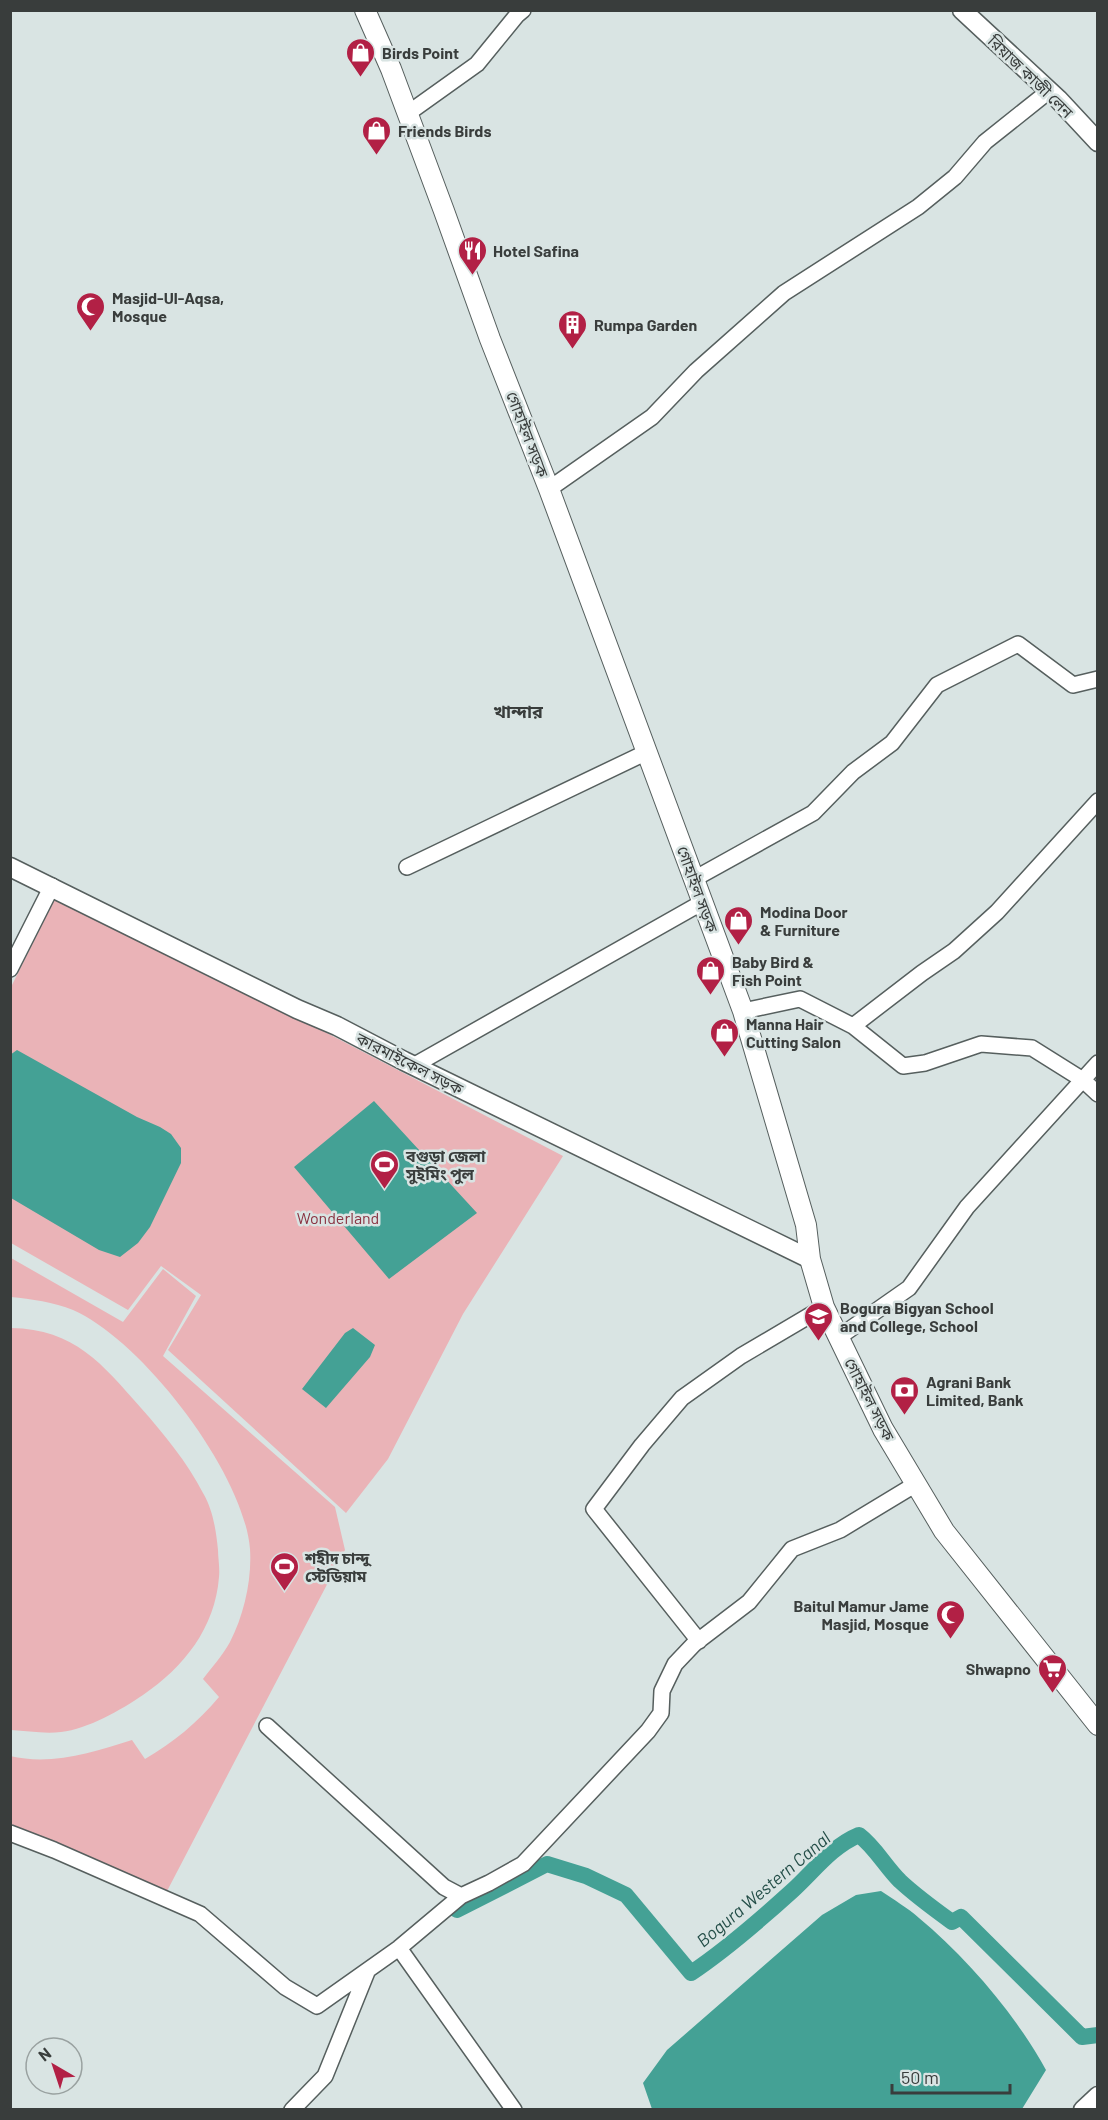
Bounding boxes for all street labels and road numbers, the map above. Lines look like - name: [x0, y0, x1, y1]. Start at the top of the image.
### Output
- street label: রিয়াজ কাজী লেন: [984, 30, 1078, 121]
- street label: গোহাইল সড়ক: [503, 388, 553, 481]
- street label: গোহাইল সড়ক: [674, 843, 723, 936]
- street label: কারমাইকেল সড়ক: [353, 1027, 467, 1099]
- street label: গোহাইল সড়ক: [841, 1354, 899, 1444]

